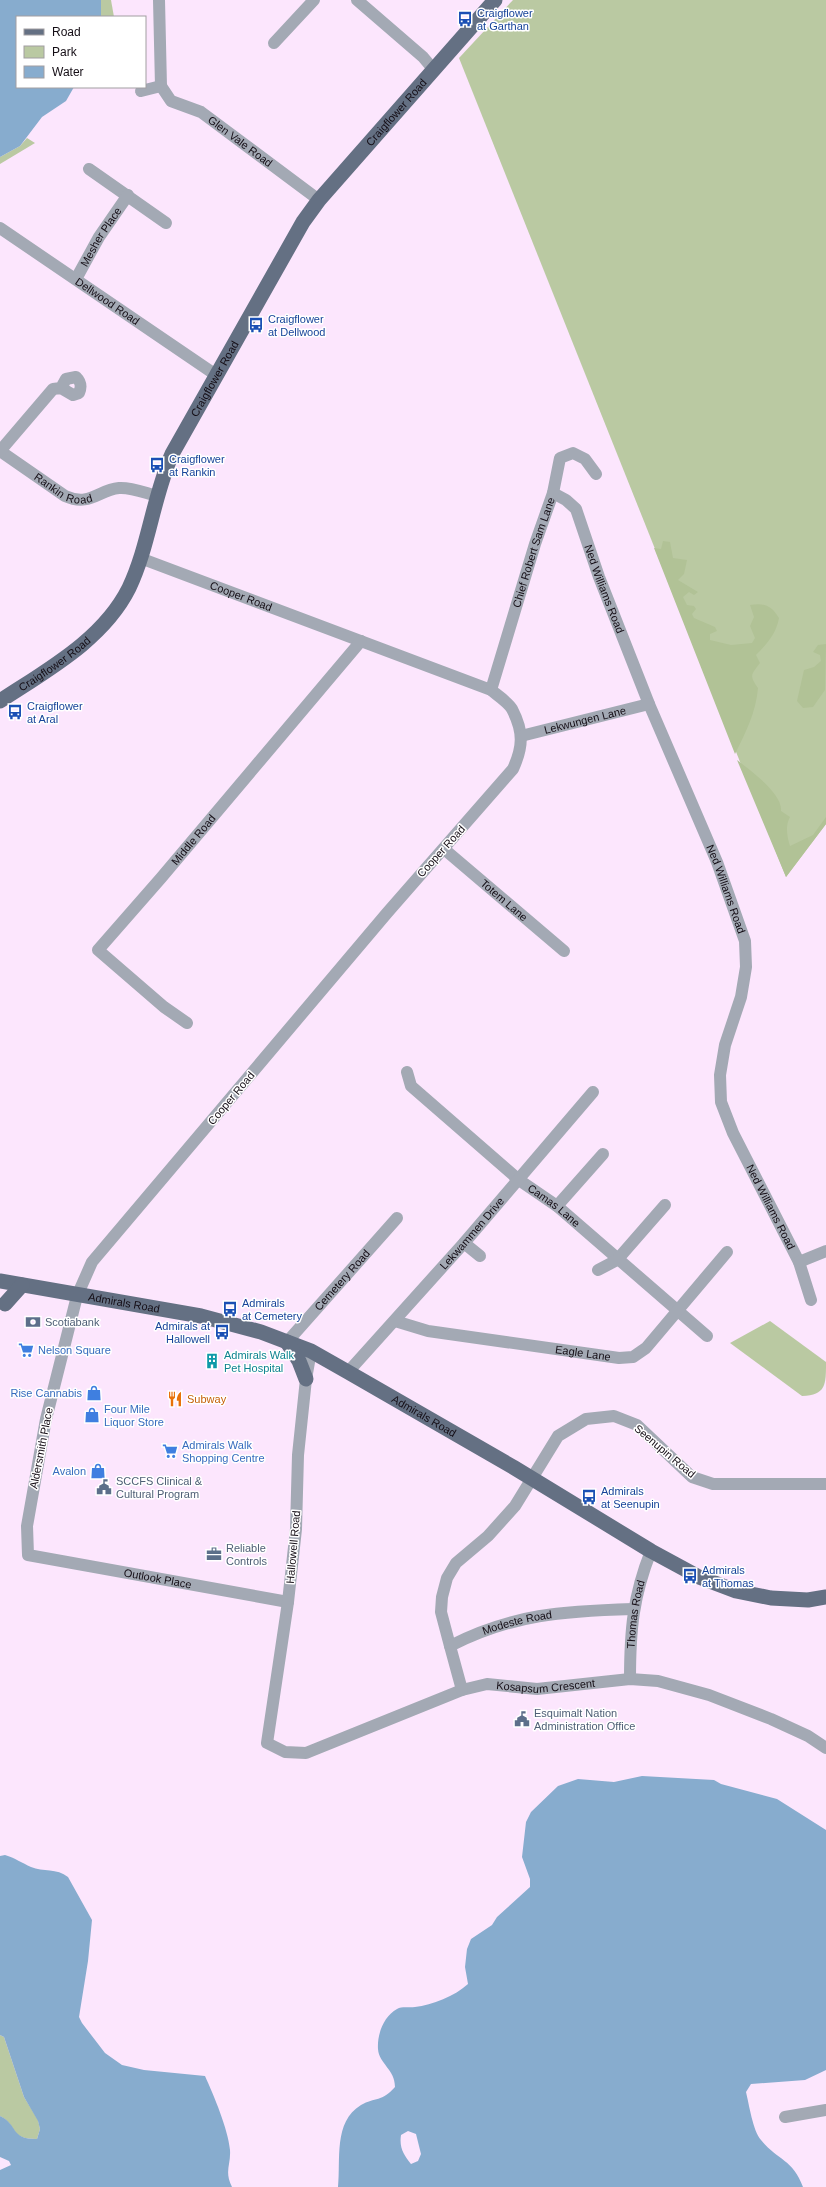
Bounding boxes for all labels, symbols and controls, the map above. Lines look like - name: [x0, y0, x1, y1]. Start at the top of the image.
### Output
- place label: Craigflower at Garthan: [477, 7, 533, 32]
- bus stop icon: Craigflower at Garthan: [456, 10, 474, 28]
- legend: [16, 16, 146, 88]
- text: Road: [52, 25, 81, 39]
- text: Park: [52, 45, 78, 59]
- text: Water: [52, 65, 84, 79]
- street label: Craigflower Road: [364, 76, 429, 148]
- street label: Glen Vale Road: [206, 113, 275, 169]
- street label: Mesher Place: [78, 205, 124, 268]
- street label: Dellwood Road: [73, 275, 142, 327]
- place label: Craigflower at Dellwood: [268, 313, 325, 338]
- bus stop icon: Craigflower at Dellwood: [247, 316, 265, 334]
- street label: Craigflower Road: [188, 339, 241, 419]
- place label: Craigflower at Rankin: [169, 453, 225, 478]
- bus stop icon: Craigflower at Rankin: [148, 456, 166, 474]
- street label: Rankin Road: [32, 471, 94, 506]
- street label: Chief Robert Sam Lane: [510, 496, 557, 609]
- street label: Ned Williams Road: [582, 543, 626, 635]
- street label: Cooper Road: [208, 579, 274, 613]
- street label: Craigflower Road: [16, 634, 93, 693]
- place label: Craigflower at Aral: [27, 700, 83, 725]
- bus stop icon: Craigflower at Aral: [6, 703, 24, 721]
- street label: Lekwungen Lane: [543, 704, 627, 736]
- street label: Middle Road: [169, 812, 218, 867]
- street label: Cooper Road: [415, 823, 467, 879]
- street label: Ned Williams Road: [704, 843, 748, 935]
- street label: Totem Lane: [478, 877, 530, 923]
- street label: Cooper Road: [205, 1069, 257, 1127]
- street label: Ned Williams Road: [744, 1162, 797, 1251]
- street label: Camas Lane: [526, 1182, 582, 1229]
- street label: Lekwammen Drive: [437, 1195, 506, 1272]
- street label: Cemetery Road: [312, 1247, 372, 1313]
- street label: Admirals Road: [88, 1291, 161, 1315]
- place label: Admirals at Cemetery: [242, 1297, 302, 1322]
- bus stop icon: Admirals at Cemetery: [221, 1300, 239, 1318]
- bank icon: Scotiabank: [24, 1313, 42, 1331]
- place label: Scotiabank: [45, 1316, 100, 1328]
- place label: Admirals at Hallowell: [155, 1320, 210, 1345]
- bus stop icon: Admirals at Hallowell: [213, 1323, 231, 1341]
- supermarket icon: Nelson Square: [17, 1341, 35, 1359]
- street label: Eagle Lane: [555, 1343, 611, 1363]
- place label: Nelson Square: [38, 1344, 111, 1356]
- place label: Admirals Walk Pet Hospital: [224, 1349, 294, 1374]
- building icon: Admirals Walk Pet Hospital: [203, 1352, 221, 1370]
- shop icon: Rise Cannabis: [85, 1384, 103, 1402]
- place label: Rise Cannabis: [10, 1387, 82, 1399]
- restaurant icon: Subway: [166, 1390, 184, 1408]
- place label: Subway: [187, 1393, 227, 1405]
- street label: Admirals Road: [390, 1393, 458, 1439]
- place label: Four Mile Liquor Store: [104, 1403, 164, 1428]
- street label: Aldersmith Place: [27, 1406, 55, 1490]
- shop icon: Four Mile Liquor Store: [83, 1406, 101, 1424]
- street label: Seenupin Road: [632, 1422, 698, 1480]
- place label: Admirals Walk Shopping Centre: [182, 1439, 265, 1464]
- supermarket icon: Admirals Walk Shopping Centre: [161, 1442, 179, 1460]
- shop icon: Avalon: [89, 1462, 107, 1480]
- place label: Avalon: [53, 1465, 86, 1477]
- place label: SCCFS Clinical & Cultural Program: [116, 1475, 203, 1500]
- public building icon: SCCFS Clinical & Cultural Program: [95, 1478, 113, 1496]
- place label: Admirals at Seenupin: [601, 1485, 660, 1510]
- bus stop icon: Admirals at Seenupin: [580, 1488, 598, 1506]
- street label: Hallowell Road: [284, 1510, 302, 1584]
- place label: Reliable Controls: [226, 1542, 267, 1567]
- office icon: Reliable Controls: [205, 1545, 223, 1563]
- place label: Admirals at Thomas: [702, 1564, 754, 1589]
- street label: Outlook Place: [123, 1566, 192, 1590]
- bus stop icon: Admirals at Thomas: [681, 1567, 699, 1585]
- street label: Thomas Road: [625, 1579, 647, 1649]
- street label: Modeste Road: [481, 1608, 553, 1637]
- street label: Kosapsum Crescent: [496, 1677, 596, 1695]
- place label: Esquimalt Nation Administration Office: [534, 1707, 635, 1732]
- public building icon: Esquimalt Nation Administration Office: [513, 1710, 531, 1728]

